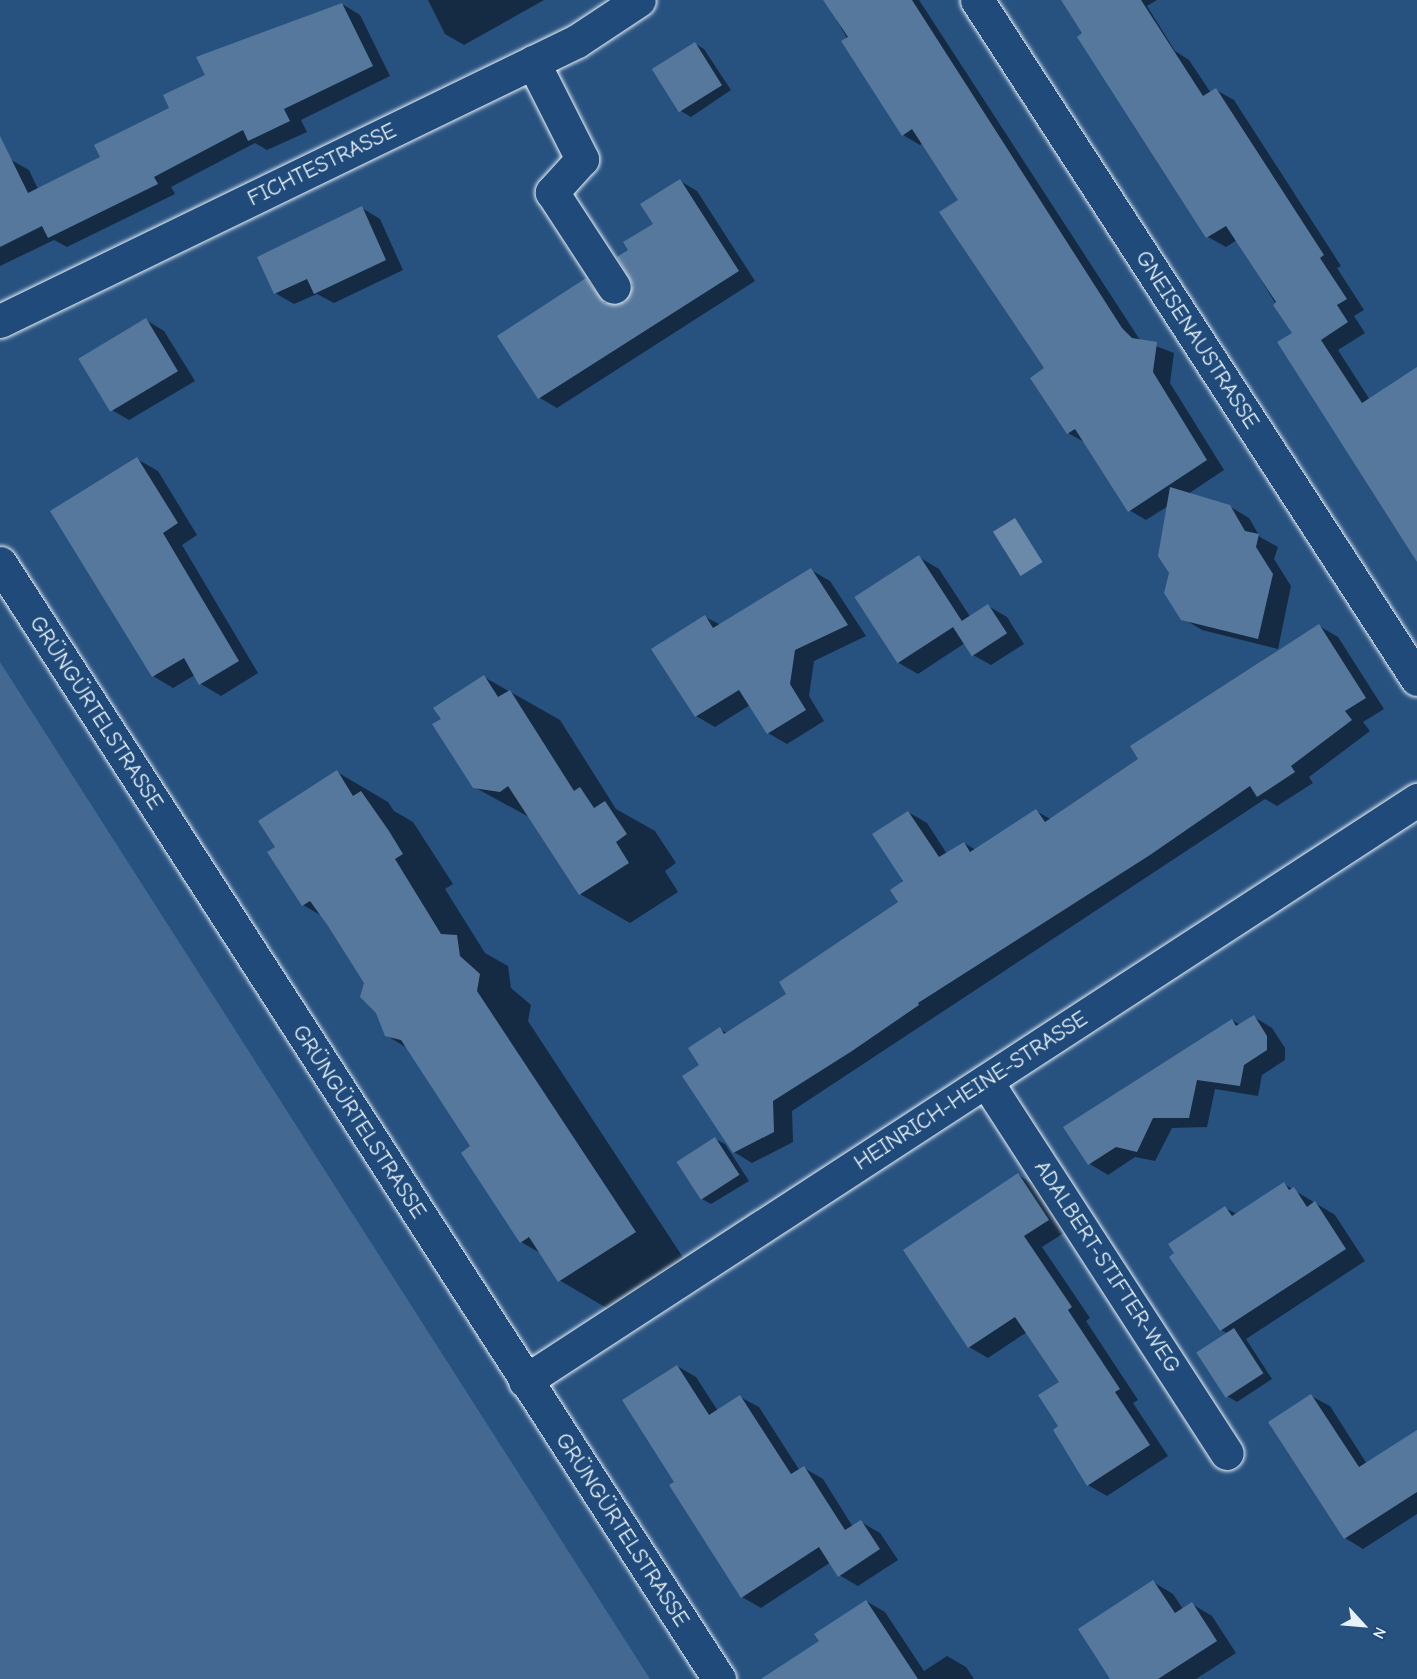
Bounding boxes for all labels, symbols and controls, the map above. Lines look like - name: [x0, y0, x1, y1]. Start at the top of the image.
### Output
- street label: FICHTESTRASSE: [243, 118, 401, 212]
- street label: GNEISENAUSTRASSE: [1130, 246, 1264, 434]
- street label: GRÜNGÜRTELSTRASSE: [24, 611, 168, 815]
- street label: HEINRICH-HEINE-STRASSE: [849, 1006, 1093, 1176]
- street label: GRÜNGÜRTELSTRASSE: [287, 1020, 431, 1224]
- street label: ADALBERT-STIFTER-WEG: [1028, 1156, 1186, 1378]
- street label: GRÜNGÜRTELSTRASSE: [550, 1428, 694, 1632]
- north arrow: [1333, 1595, 1393, 1655]
- text: N: [1369, 1624, 1390, 1642]

